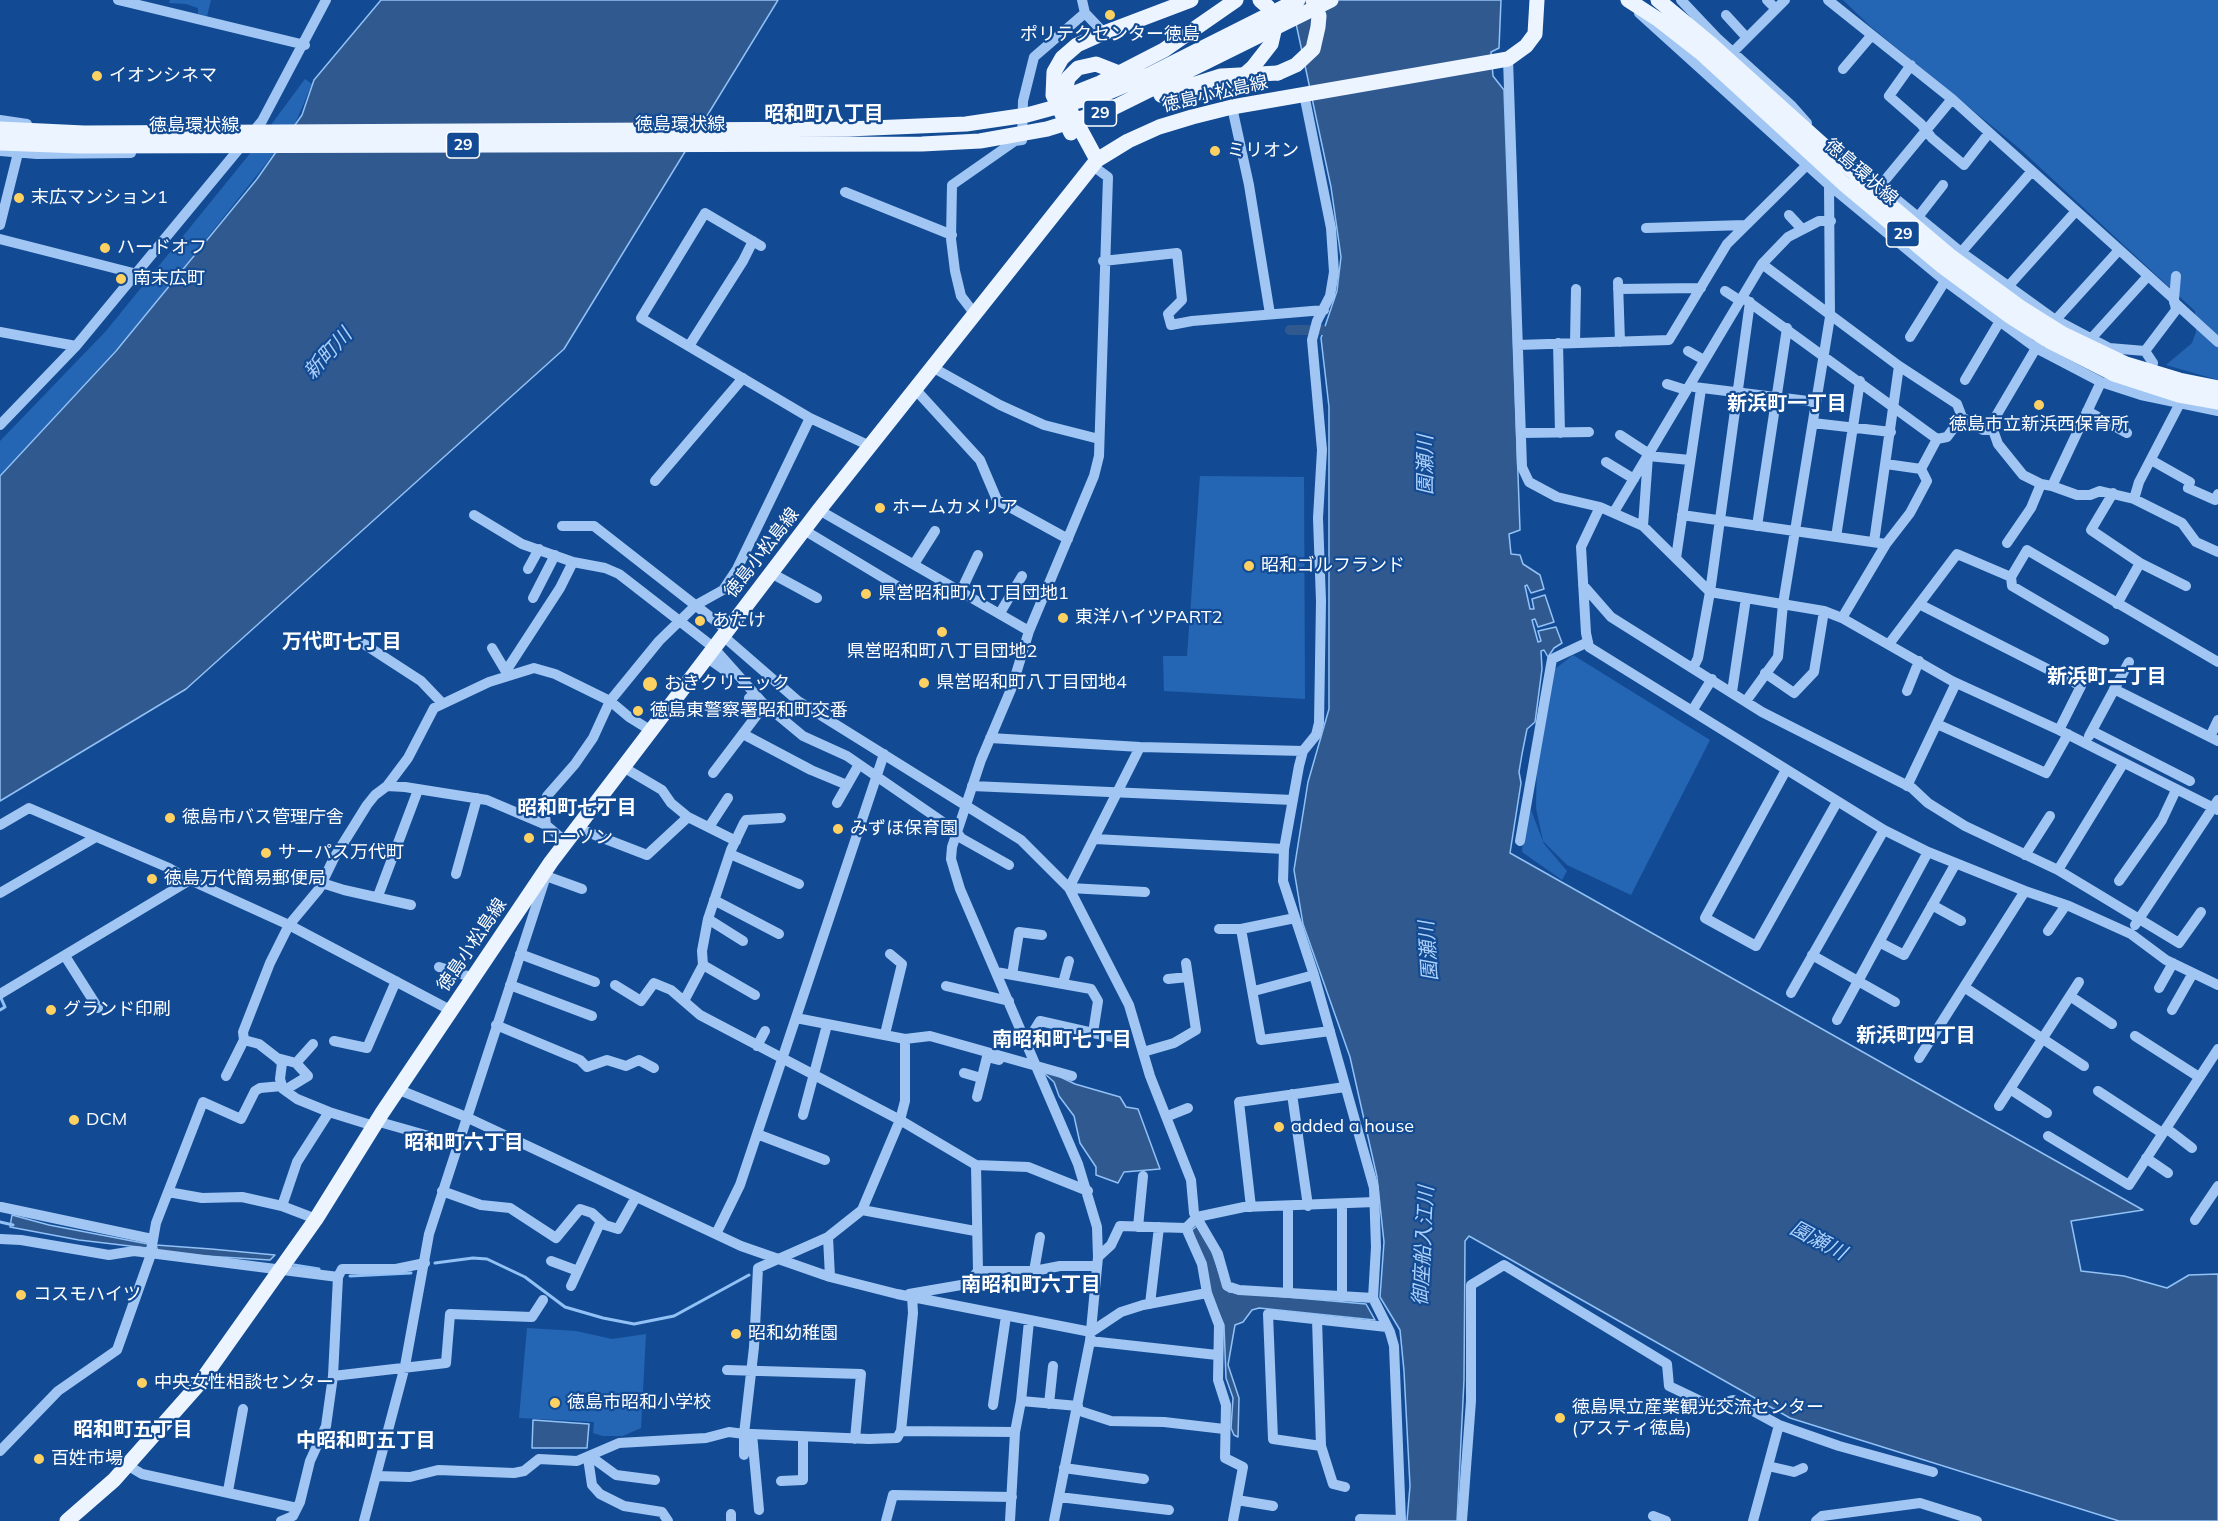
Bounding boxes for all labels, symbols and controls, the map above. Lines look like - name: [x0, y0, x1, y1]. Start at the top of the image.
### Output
- marker: ポリテクセンター徳島: [1103, 8, 1117, 22]
- place label: ポリテクセンター徳島: [1020, 24, 1200, 46]
- place label: イオンシネマ: [109, 65, 217, 87]
- marker: イオンシネマ: [90, 69, 104, 83]
- street label: 徳島小松島線: [1160, 71, 1270, 117]
- road number: 29: [1084, 100, 1116, 126]
- district label: 昭和町八丁目: [764, 102, 884, 126]
- street label: 徳島環状線: [635, 114, 725, 136]
- street label: 徳島環状線: [149, 115, 239, 137]
- road number: 29: [446, 132, 480, 158]
- street label: 徳島環状線: [1820, 134, 1902, 210]
- place label: ミリオン: [1227, 140, 1299, 162]
- marker: ミリオン: [1208, 144, 1222, 158]
- place label: 末広マンション1: [31, 187, 168, 209]
- marker: 末広マンション1: [12, 191, 26, 205]
- road number: 29: [1886, 221, 1920, 247]
- place label: ハードオフ: [117, 237, 207, 259]
- marker: ハードオフ: [98, 241, 112, 255]
- place label: 南末広町: [133, 268, 205, 290]
- marker: 南末広町: [114, 272, 128, 286]
- water label: 新町川: [299, 324, 357, 384]
- district label: 新浜町一丁目: [1727, 392, 1847, 416]
- marker: 徳島市立新浜西保育所: [2032, 398, 2046, 412]
- place label: 徳島市立新浜西保育所: [1949, 414, 2129, 436]
- water label: 園瀬川: [1414, 435, 1438, 495]
- place label: ホームカメリア: [892, 497, 1018, 519]
- marker: ホームカメリア: [873, 501, 887, 515]
- street label: 徳島小松島線: [720, 504, 804, 602]
- place label: 昭和ゴルフランド: [1261, 555, 1405, 577]
- marker: 昭和ゴルフランド: [1242, 559, 1256, 573]
- place label: 県営昭和町八丁目団地1: [878, 583, 1069, 605]
- marker: 県営昭和町八丁目団地1: [859, 587, 873, 601]
- place label: 東洋ハイツPART2: [1075, 607, 1222, 629]
- place label: あたけ: [712, 610, 766, 632]
- marker: 東洋ハイツPART2: [1056, 611, 1070, 625]
- marker: あたけ: [693, 614, 707, 628]
- marker: 県営昭和町八丁目団地2: [935, 625, 949, 639]
- district label: 万代町七丁目: [282, 630, 402, 654]
- place label: 県営昭和町八丁目団地2: [847, 641, 1037, 663]
- district label: 新浜町二丁目: [2047, 665, 2167, 689]
- place label: 県営昭和町八丁目団地4: [936, 672, 1127, 694]
- place label: おきクリニック: [664, 673, 790, 695]
- marker: おきクリニック: [641, 675, 659, 693]
- marker: 県営昭和町八丁目団地4: [917, 676, 931, 690]
- place label: 徳島東警察署昭和町交番: [650, 700, 848, 722]
- marker: 徳島東警察署昭和町交番: [631, 704, 645, 718]
- district label: 昭和町七丁目: [517, 796, 637, 820]
- place label: 徳島市バス管理庁舎: [182, 807, 344, 829]
- marker: 徳島市バス管理庁舎: [163, 811, 177, 825]
- place label: みずほ保育園: [850, 818, 958, 840]
- marker: みずほ保育園: [831, 822, 845, 836]
- place label: ローソン: [541, 827, 613, 849]
- marker: ローソン: [522, 831, 536, 845]
- place label: サーパス万代町: [278, 842, 404, 864]
- marker: サーパス万代町: [259, 846, 273, 860]
- place label: 徳島万代簡易郵便局: [164, 868, 326, 890]
- marker: 徳島万代簡易郵便局: [145, 872, 159, 886]
- street label: 徳島小松島線: [433, 894, 511, 996]
- water label: 園瀬川: [1415, 920, 1443, 982]
- place label: グランド印刷: [63, 999, 171, 1021]
- marker: グランド印刷: [44, 1003, 58, 1017]
- district label: 新浜町四丁目: [1856, 1024, 1976, 1048]
- district label: 南昭和町七丁目: [992, 1028, 1132, 1052]
- place label: DCM: [86, 1109, 127, 1131]
- marker: DCM: [67, 1113, 81, 1127]
- place label: added a house: [1291, 1116, 1414, 1138]
- marker: added a house: [1272, 1120, 1286, 1134]
- district label: 昭和町六丁目: [404, 1131, 524, 1155]
- water label: 御座船入江川: [1409, 1185, 1439, 1307]
- water label: 園瀬川: [1786, 1216, 1850, 1266]
- district label: 南昭和町六丁目: [961, 1273, 1101, 1297]
- place label: コスモハイツ: [33, 1284, 141, 1306]
- marker: コスモハイツ: [14, 1288, 28, 1302]
- place label: 昭和幼稚園: [748, 1323, 838, 1345]
- marker: 昭和幼稚園: [729, 1327, 743, 1341]
- place label: 中央女性相談センター: [154, 1372, 334, 1394]
- marker: 中央女性相談センター: [135, 1376, 149, 1390]
- place label: 徳島市昭和小学校: [567, 1392, 711, 1414]
- marker: 徳島市昭和小学校: [548, 1396, 562, 1410]
- place label: 徳島県立産業観光交流センター (アスティ徳島): [1572, 1397, 1824, 1440]
- marker: 徳島県立産業観光交流センター (アスティ徳島): [1553, 1411, 1567, 1425]
- district label: 昭和町五丁目: [73, 1418, 193, 1442]
- district label: 中昭和町五丁目: [296, 1429, 436, 1453]
- place label: 百姓市場: [51, 1448, 123, 1470]
- marker: 百姓市場: [32, 1452, 46, 1466]

